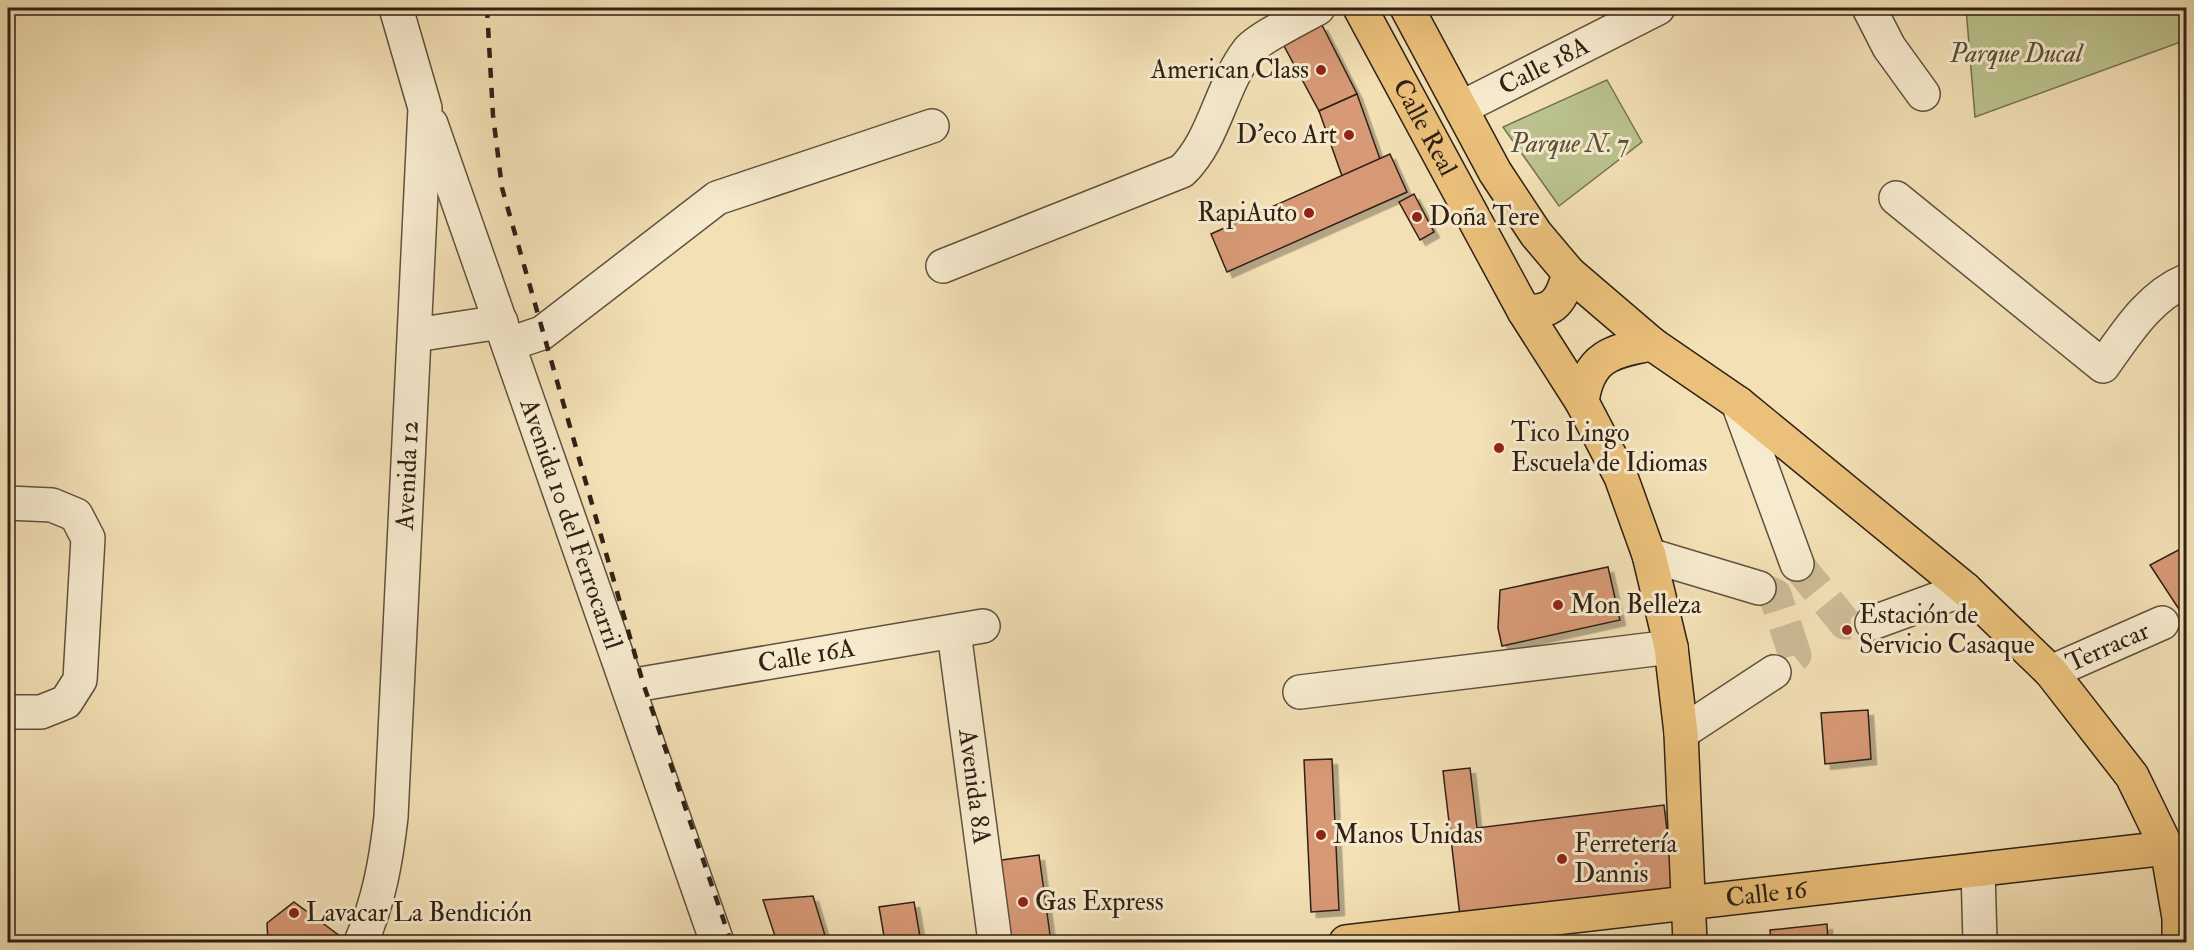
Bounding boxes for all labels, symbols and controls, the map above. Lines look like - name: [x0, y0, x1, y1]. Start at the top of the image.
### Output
- street label: Calle 18A: [1493, 29, 1595, 102]
- park label: Parque Ducal: [1949, 38, 2084, 70]
- place label: American Class: [1150, 54, 1309, 86]
- marker: American Class: [1314, 63, 1328, 77]
- street label: Calle Real: [1385, 73, 1464, 182]
- place label: D'eco Art: [1236, 119, 1337, 151]
- marker: D'eco Art: [1342, 128, 1356, 142]
- park label: Parque N. 7: [1510, 128, 1630, 160]
- place label: RapiAuto: [1197, 197, 1297, 230]
- place label: Doña Tere: [1429, 201, 1540, 233]
- marker: RapiAuto: [1302, 206, 1316, 220]
- marker: Doña Tere: [1410, 210, 1424, 224]
- street label: Avenida 10 del Ferrocarril: [512, 394, 630, 654]
- place label: Tico Lingo Escuela de Idiomas: [1511, 417, 1708, 479]
- street label: Avenida 12: [389, 420, 426, 532]
- marker: Tico Lingo Escuela de Idiomas: [1492, 441, 1506, 455]
- place label: Mon Belleza: [1570, 589, 1702, 621]
- marker: Mon Belleza: [1551, 598, 1565, 612]
- place label: Estación de Servicio Casaque: [1859, 599, 2035, 661]
- street label: Terracar: [2061, 614, 2155, 679]
- marker: Estación de Servicio Casaque: [1840, 623, 1854, 637]
- street label: Calle 16A: [755, 632, 858, 680]
- street label: Avenida 8A: [951, 726, 998, 847]
- place label: Manos Unidas: [1333, 819, 1483, 851]
- marker: Manos Unidas: [1314, 828, 1328, 842]
- place label: Ferretería Dannis: [1574, 828, 1678, 890]
- marker: Ferretería Dannis: [1555, 852, 1569, 866]
- street label: Calle 16: [1724, 873, 1810, 914]
- place label: Gas Express: [1035, 886, 1164, 919]
- marker: Gas Express: [1016, 895, 1030, 909]
- place label: Lavacar La Bendición: [306, 897, 532, 929]
- marker: Lavacar La Bendición: [287, 906, 301, 920]

